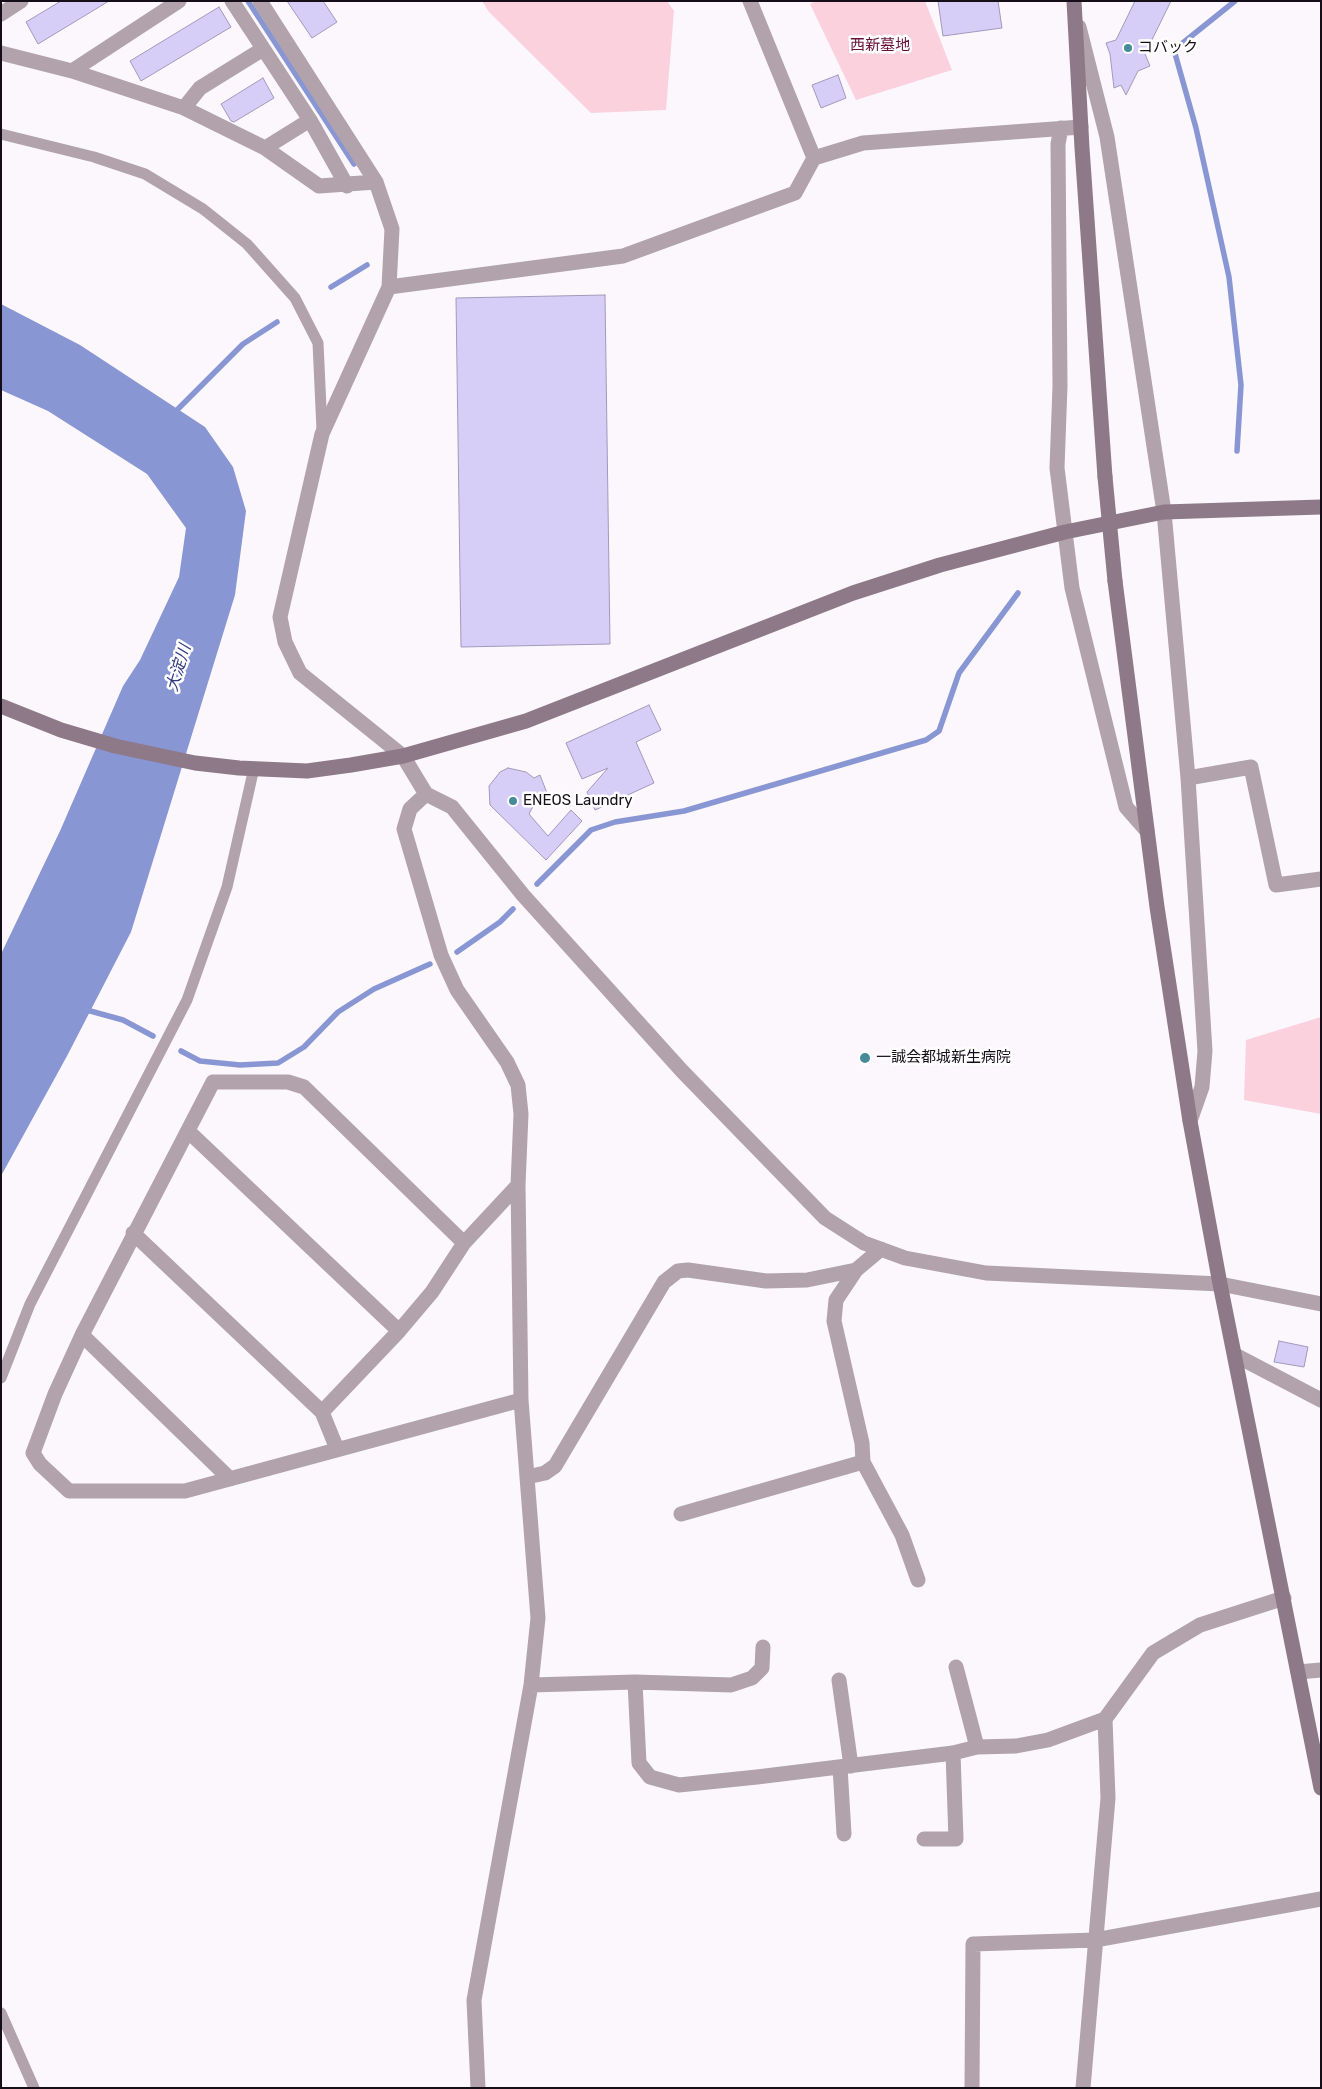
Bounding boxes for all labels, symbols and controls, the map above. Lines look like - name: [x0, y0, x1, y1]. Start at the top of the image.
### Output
- park label: 西新墓地: [850, 37, 910, 55]
- place label: コバック: [1138, 39, 1198, 57]
- marker: コバック: [1122, 42, 1134, 54]
- water label: 大淀川: [163, 642, 195, 694]
- place label: ENEOS Laundry: [523, 792, 632, 810]
- marker: ENEOS Laundry: [507, 795, 519, 807]
- place label: 一誠会都城新生病院: [876, 1049, 1011, 1067]
- marker: 一誠会都城新生病院: [858, 1051, 872, 1065]

